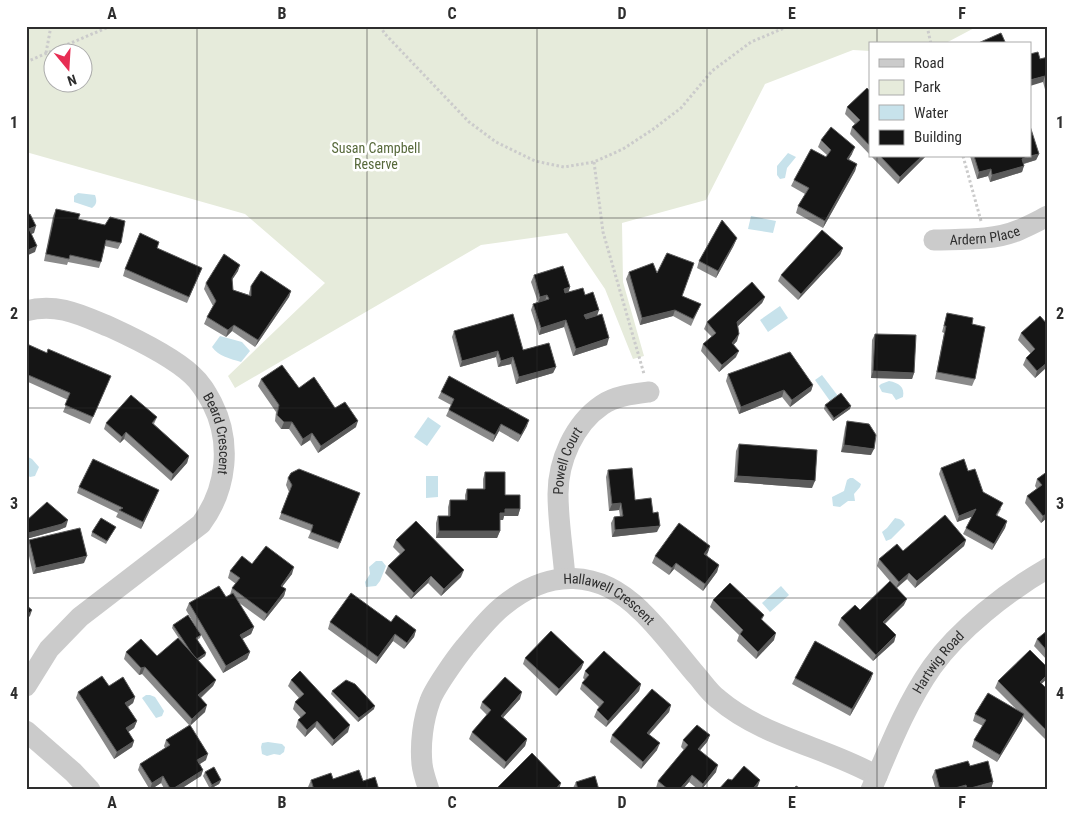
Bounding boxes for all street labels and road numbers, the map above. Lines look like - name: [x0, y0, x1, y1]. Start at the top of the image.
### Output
- street label: Ardern Place: [949, 222, 1023, 248]
- street label: Beard Crescent: [200, 390, 232, 476]
- street label: Powell Court: [550, 424, 585, 495]
- street label: Hallawell Crescent: [563, 570, 658, 628]
- street label: Hartwig Road: [909, 628, 967, 696]

